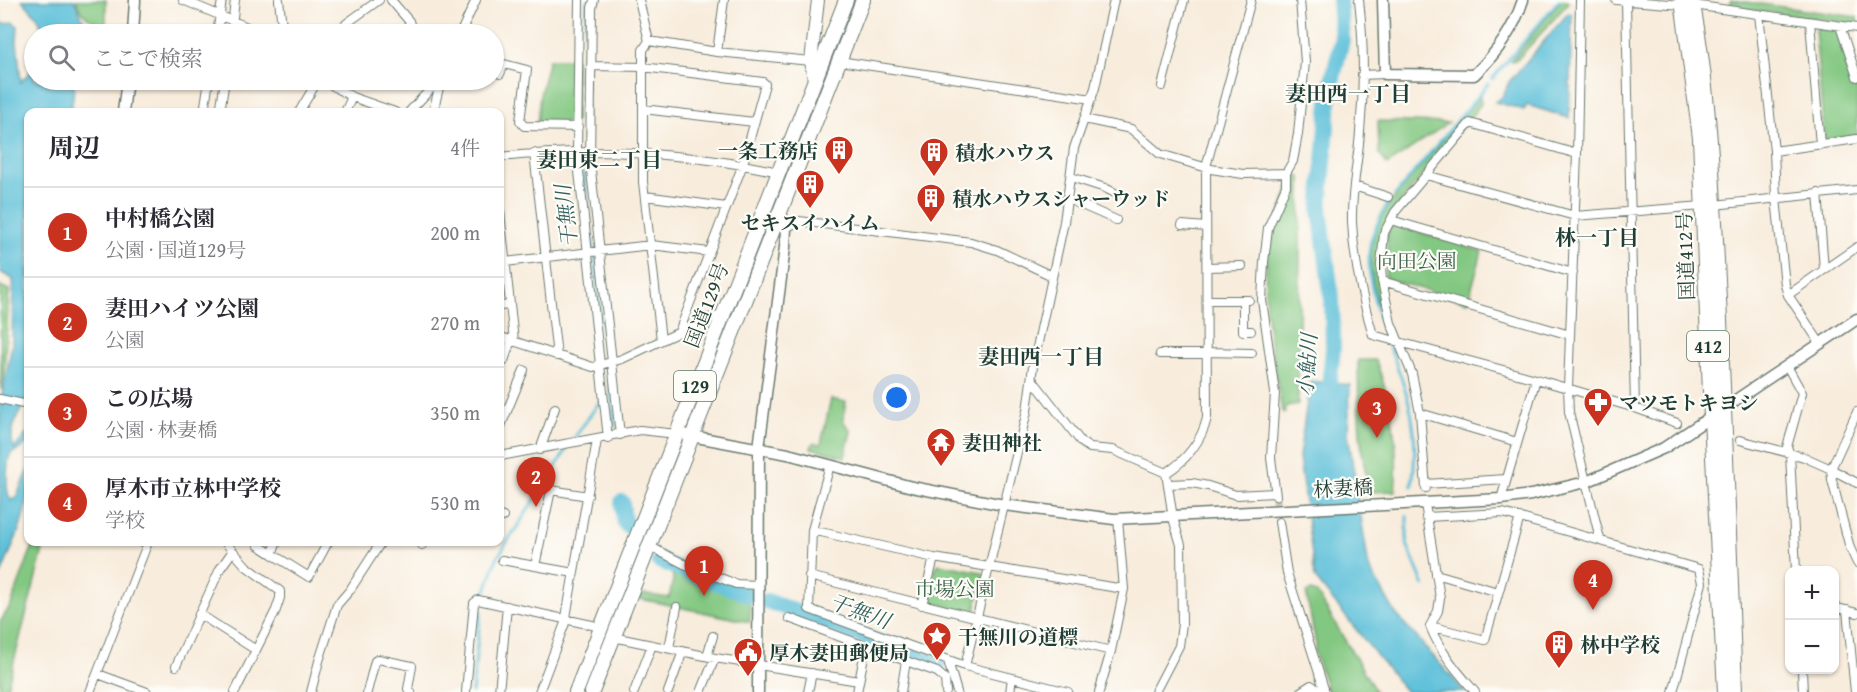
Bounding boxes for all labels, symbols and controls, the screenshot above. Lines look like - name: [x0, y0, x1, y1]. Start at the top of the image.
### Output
- search box: [24, 24, 504, 90]
- icon: search: [45, 41, 78, 74]
- text: ここで検索: [93, 42, 203, 74]
- district label: 妻田西一丁目: [1285, 78, 1411, 109]
- text: 周辺: [48, 128, 100, 167]
- text: 4件: [450, 133, 480, 162]
- building icon: 一条工務店: [823, 134, 855, 176]
- place label: 一条工務店: [718, 136, 818, 165]
- building icon: 積水ハウス: [918, 136, 950, 178]
- place label: 積水ハウス: [955, 138, 1054, 167]
- district label: 妻田東二丁目: [536, 144, 662, 175]
- building icon: セキスイハイム: [794, 168, 826, 210]
- water label: 干無川: [547, 181, 585, 249]
- building icon: 積水ハウスシャーウッド: [915, 182, 947, 224]
- place label: 積水ハウスシャーウッド: [952, 184, 1171, 213]
- text: 中村橋公園: [105, 202, 215, 234]
- place label: セキスイハイム: [741, 208, 879, 237]
- street label: 国道412号: [1669, 211, 1701, 301]
- text: 1: [62, 218, 73, 247]
- text: 200 m: [430, 218, 480, 247]
- district label: 林一丁目: [1555, 222, 1639, 253]
- text: 公園 · 国道129号: [105, 235, 246, 264]
- park label: 向田公園: [1377, 246, 1457, 275]
- street label: 国道129号: [677, 258, 735, 352]
- text: 妻田ハイツ公園: [105, 292, 259, 324]
- text: 2: [62, 308, 73, 337]
- text: 270 m: [430, 308, 480, 337]
- text: 公園: [105, 325, 145, 354]
- water label: 小鮎川: [1289, 331, 1325, 398]
- road number: 412: [1687, 331, 1729, 361]
- district label: 妻田西一丁目: [978, 341, 1104, 372]
- road number: 129: [674, 371, 716, 401]
- text: この広場: [105, 382, 193, 414]
- your location: [882, 383, 911, 412]
- pharmacy icon: マツモトキヨシ: [1582, 386, 1614, 428]
- pin: 3: [1358, 388, 1396, 438]
- place label: マツモトキヨシ: [1619, 388, 1758, 417]
- text: 3: [62, 398, 73, 427]
- text: 350 m: [430, 398, 480, 427]
- text: 公園 · 林妻橋: [105, 415, 217, 444]
- temple icon: 妻田神社: [925, 426, 957, 468]
- place label: 妻田神社: [962, 428, 1042, 457]
- pin: 2: [516, 458, 556, 507]
- text: 厚木市立林中学校: [105, 472, 281, 504]
- street label: 林妻橋: [1312, 472, 1374, 504]
- text: 4: [62, 488, 73, 517]
- text: 530 m: [430, 488, 480, 517]
- text: 学校: [105, 505, 145, 534]
- pin: 1: [684, 546, 724, 596]
- pin: 4: [1574, 560, 1612, 610]
- map controls: [1785, 566, 1839, 674]
- button: +: [1785, 566, 1839, 620]
- park label: 市場公園: [915, 574, 995, 603]
- water label: 干無川: [825, 586, 897, 637]
- place icon: 干無川の道標: [921, 620, 953, 662]
- button: −: [1785, 620, 1839, 674]
- place label: 干無川の道標: [958, 622, 1078, 651]
- building icon: 林中学校: [1543, 628, 1575, 670]
- place label: 林中学校: [1580, 630, 1660, 659]
- public building icon: 厚木妻田郵便局: [732, 636, 764, 678]
- place label: 厚木妻田郵便局: [769, 638, 909, 667]

